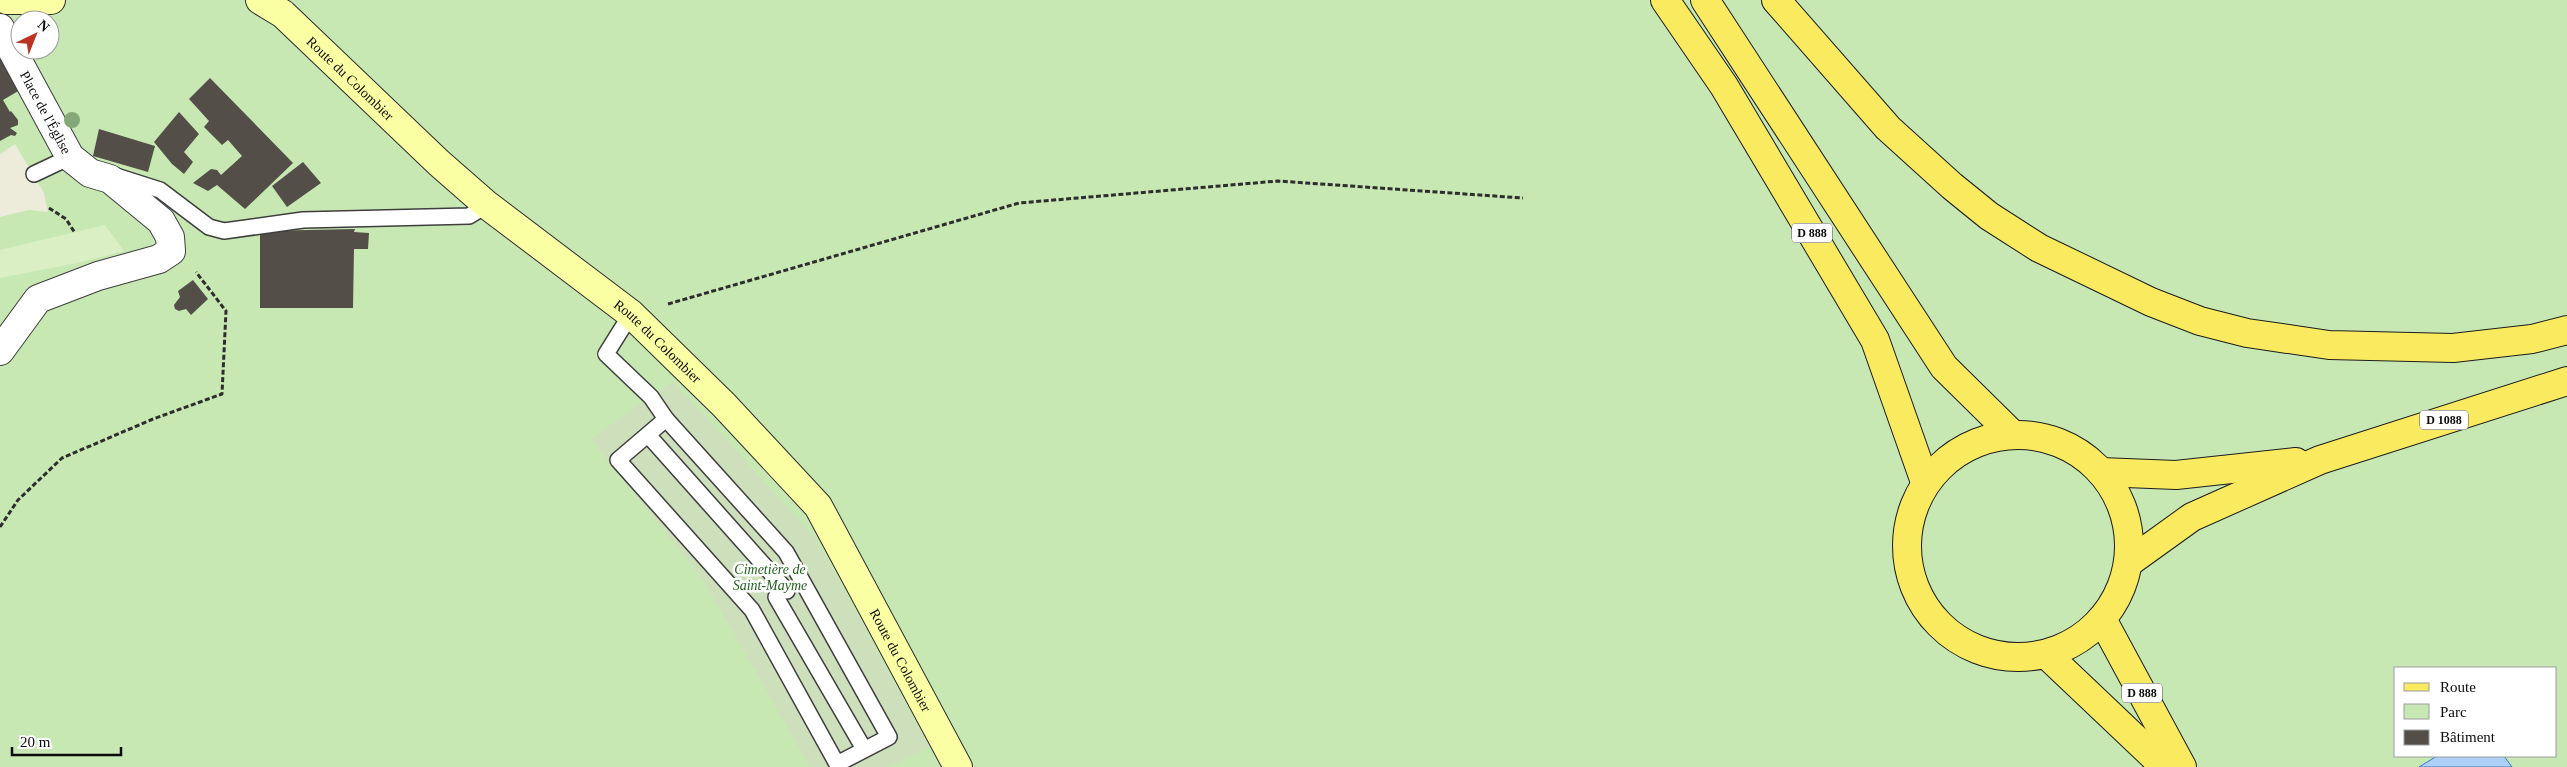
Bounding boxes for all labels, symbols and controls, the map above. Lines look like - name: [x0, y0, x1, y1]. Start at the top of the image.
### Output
- north arrow: [10, 10, 60, 60]
- text: N: [35, 17, 52, 35]
- street label: Route du Colombier: [304, 33, 397, 123]
- street label: Place de l'Église: [17, 68, 74, 156]
- road number: D 888: [1792, 224, 1832, 242]
- street label: Route du Colombier: [611, 296, 704, 386]
- road number: D 1088: [2420, 410, 2468, 430]
- park label: Cimetière de Saint-Mayme: [733, 562, 807, 593]
- street label: Route du Colombier: [867, 606, 934, 714]
- legend: [2394, 667, 2557, 757]
- text: Route: [2440, 679, 2476, 695]
- road number: D 888: [2122, 684, 2162, 702]
- text: Parc: [2440, 704, 2467, 720]
- scale bar: [12, 724, 121, 756]
- text: Bâtiment: [2440, 729, 2496, 745]
- text: 20 m: [20, 734, 51, 750]

